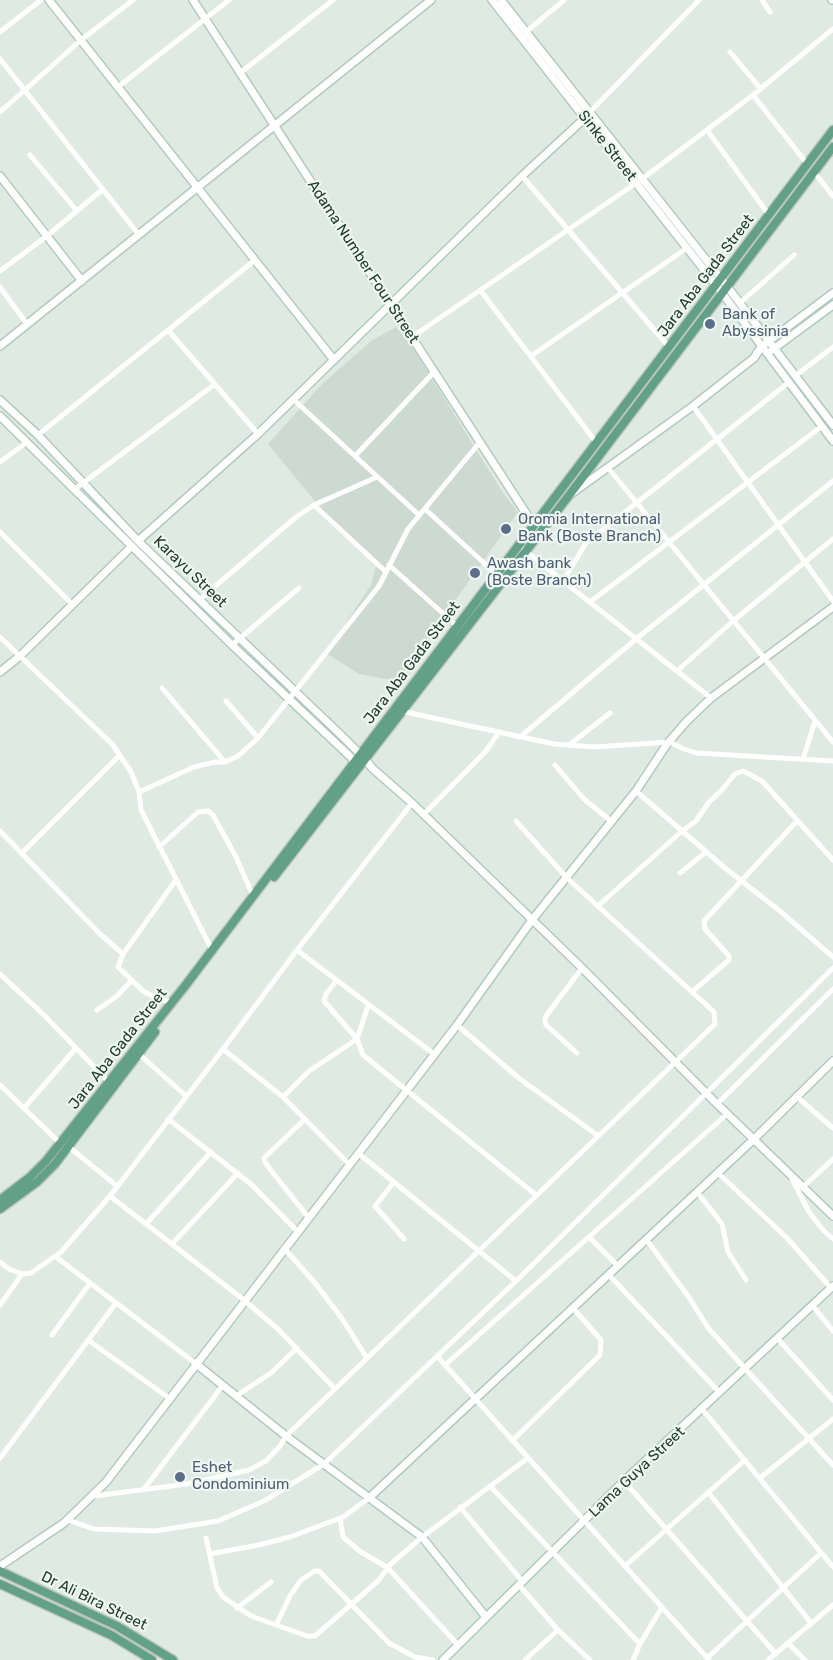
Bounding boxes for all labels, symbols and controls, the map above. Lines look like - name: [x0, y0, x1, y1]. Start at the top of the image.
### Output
- street label: Sinke Street: [574, 107, 640, 185]
- street label: Adama Number Four Street: [303, 177, 423, 347]
- street label: Jara Aba Gada Street: [654, 211, 758, 341]
- place label: Bank of Abyssinia: [722, 306, 789, 341]
- marker: Bank of Abyssinia: [703, 317, 717, 331]
- place label: Oromia International Bank (Boste Branch): [518, 511, 661, 546]
- marker: Oromia International Bank (Boste Branch): [499, 522, 513, 536]
- street label: Karayu Street: [149, 532, 231, 612]
- place label: Awash bank (Boste Branch): [487, 555, 591, 590]
- marker: Awash bank (Boste Branch): [468, 566, 482, 580]
- street label: Jara Aba Gada Street: [360, 598, 464, 728]
- street label: Jara Aba Gada Street: [65, 985, 171, 1113]
- street label: Lama Guya Street: [585, 1423, 689, 1521]
- place label: Eshet Condominium: [192, 1459, 289, 1494]
- marker: Eshet Condominium: [173, 1470, 187, 1484]
- street label: Dr Ali Bira Street: [38, 1568, 150, 1634]

